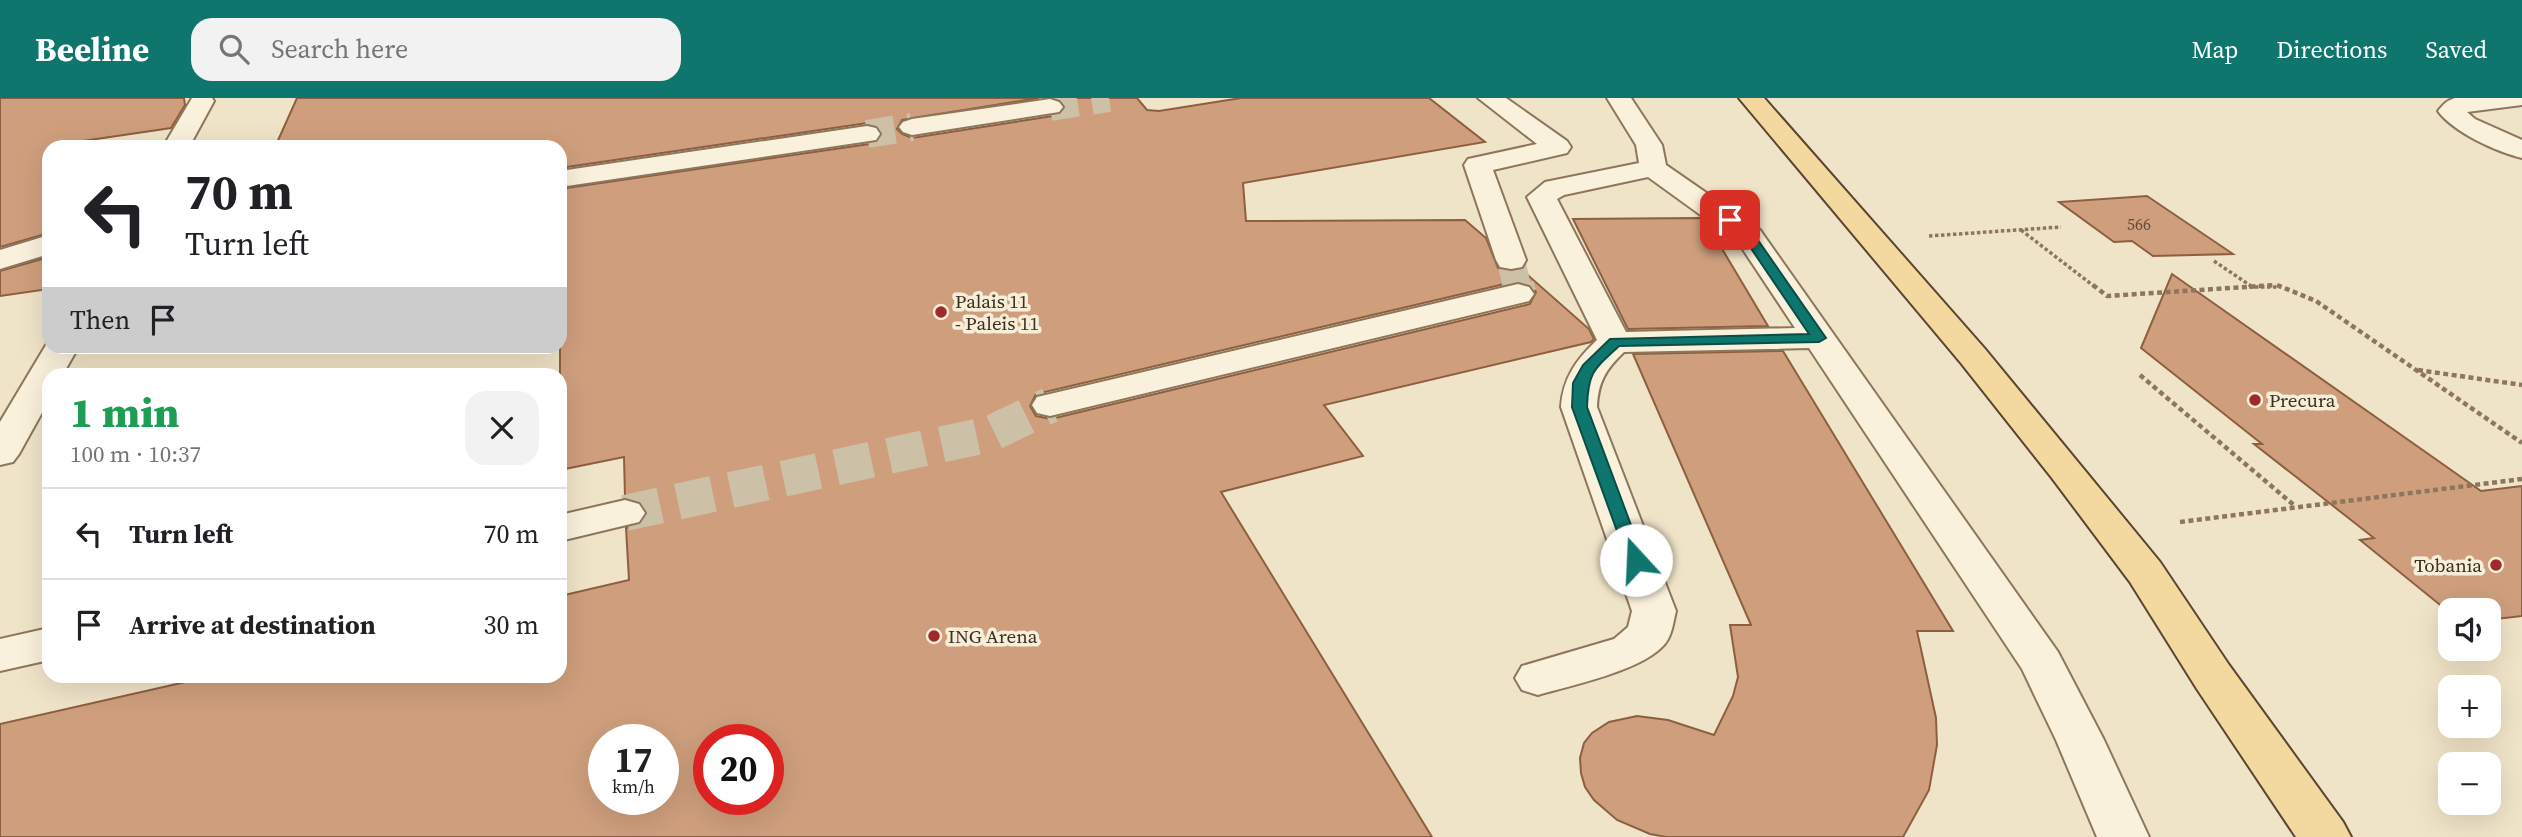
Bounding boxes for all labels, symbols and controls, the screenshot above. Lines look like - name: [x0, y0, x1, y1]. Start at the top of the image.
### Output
- search box: [191, 18, 681, 81]
- text: Beeline: [35, 27, 149, 72]
- icon: search: [215, 30, 253, 68]
- text: Search here: [271, 31, 408, 67]
- text: Map: [2191, 33, 2238, 66]
- text: Directions: [2276, 33, 2387, 66]
- text: Saved: [2425, 33, 2487, 66]
- text: 70 m: [185, 158, 293, 225]
- icon: left: [70, 168, 161, 259]
- pin: [1700, 190, 1760, 250]
- icon: arrive: [1711, 201, 1749, 239]
- house number: 566: [2127, 213, 2151, 235]
- text: Turn left: [185, 222, 309, 266]
- place label: Palais 11 - Paleis 11: [955, 288, 1039, 336]
- icon: arrive: [144, 301, 182, 339]
- text: Then: [70, 302, 130, 338]
- marker: Palais 11 - Paleis 11: [933, 304, 949, 320]
- text: 1 min: [70, 383, 180, 441]
- place label: Precura: [2269, 387, 2336, 413]
- button: close: [465, 391, 539, 465]
- marker: Precura: [2247, 392, 2263, 408]
- text: 100 m · 10:37: [70, 438, 201, 470]
- icon: left: [70, 515, 108, 553]
- text: Turn left: [129, 516, 233, 552]
- text: 70 m: [484, 516, 539, 552]
- position arrow: [1599, 523, 1673, 597]
- place label: Tobania: [2414, 552, 2482, 578]
- marker: Tobania: [2488, 557, 2504, 573]
- map controls: [2438, 598, 2501, 815]
- button: sound: [2438, 598, 2501, 661]
- icon: arrive: [70, 606, 108, 644]
- text: Arrive at destination: [129, 607, 376, 643]
- text: 30 m: [484, 607, 539, 643]
- place label: ING Arena: [948, 623, 1038, 649]
- marker: ING Arena: [926, 628, 942, 644]
- button: +: [2438, 675, 2501, 738]
- speed limit sign: 20: [693, 724, 784, 815]
- text: 17: [615, 736, 652, 784]
- button: −: [2438, 752, 2501, 815]
- text: km/h: [612, 774, 655, 799]

